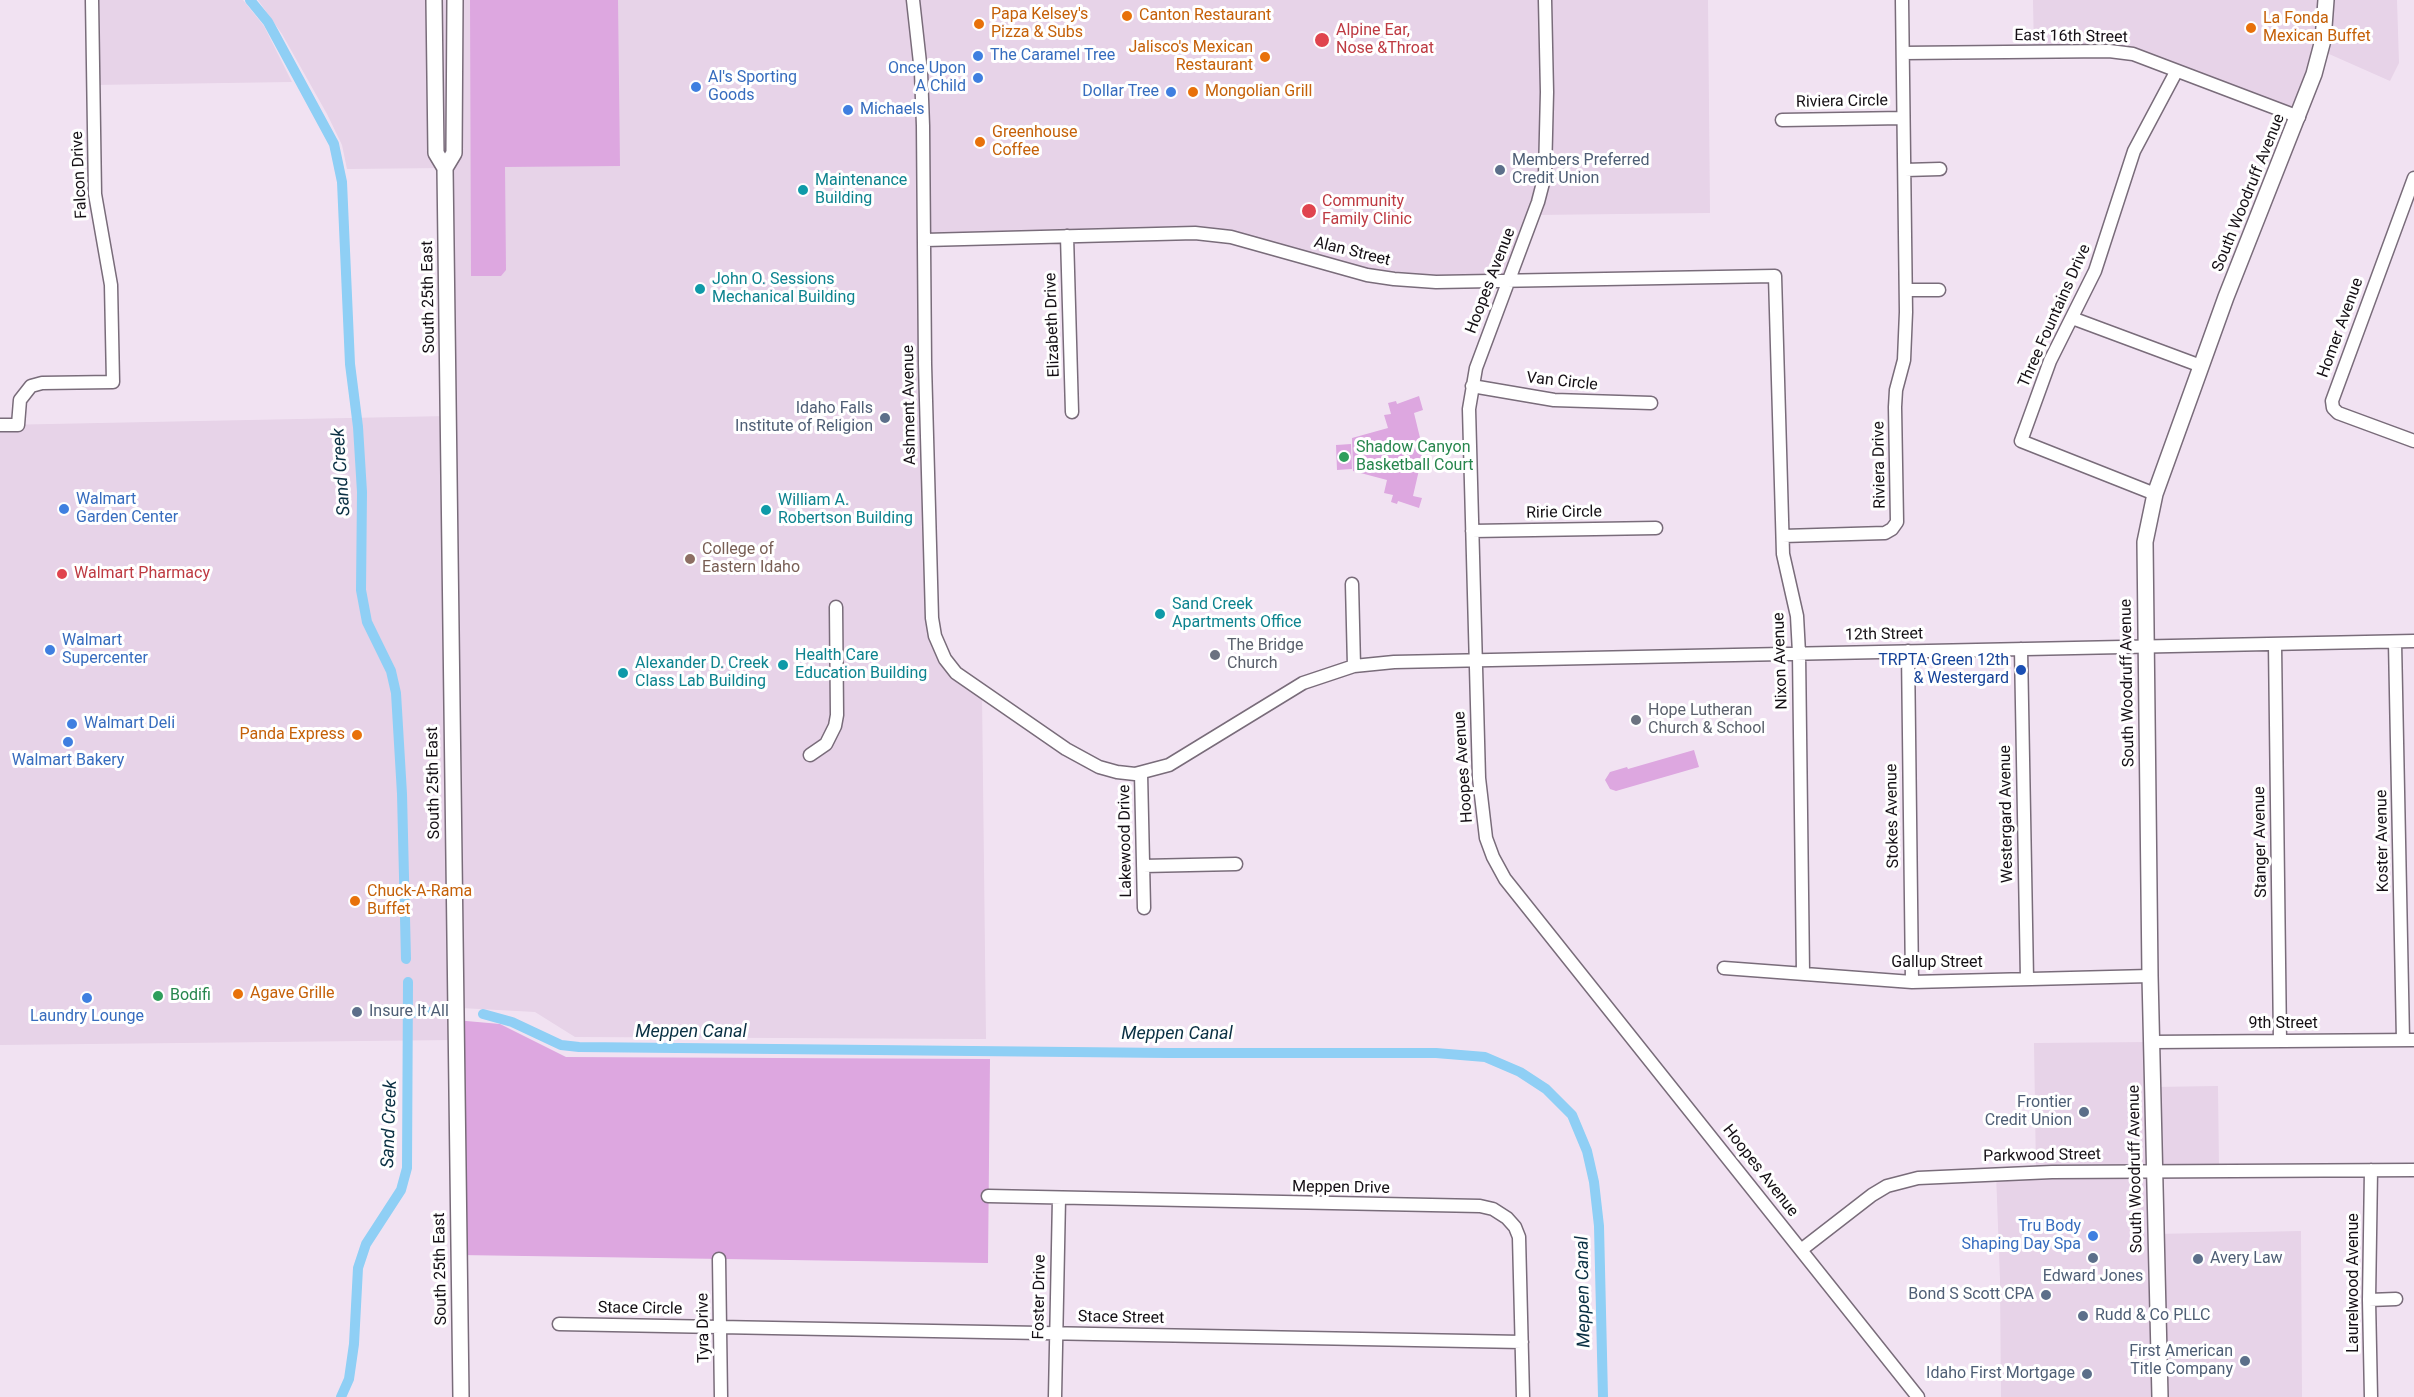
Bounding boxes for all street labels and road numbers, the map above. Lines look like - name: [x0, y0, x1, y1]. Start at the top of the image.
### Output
- street label: East 16th Street: [2014, 26, 2128, 48]
- street label: Riviera Circle: [1796, 92, 1888, 112]
- street label: South Woodruff Avenue: [2209, 111, 2289, 275]
- street label: Falcon Drive: [68, 131, 92, 219]
- street label: Hoopes Avenue: [1462, 225, 1520, 337]
- street label: Alan Street: [1312, 233, 1392, 271]
- street label: South 25th East: [418, 240, 440, 354]
- street label: Three Fountains Drive: [2015, 241, 2095, 391]
- street label: Elizabeth Drive: [1042, 272, 1064, 378]
- street label: Homer Avenue: [2314, 275, 2368, 381]
- street label: Ashment Avenue: [899, 345, 921, 465]
- street label: Van Circle: [1525, 369, 1599, 395]
- street label: Riviera Drive: [1870, 421, 1890, 509]
- street label: Ririe Circle: [1526, 503, 1602, 523]
- street label: South Woodruff Avenue: [2117, 599, 2139, 767]
- street label: Nixon Avenue: [1770, 612, 1792, 710]
- street label: 12th Street: [1845, 625, 1923, 645]
- street label: Hoopes Avenue: [1451, 711, 1477, 823]
- street label: South 25th East: [423, 726, 445, 840]
- street label: Westergard Avenue: [1996, 745, 2018, 883]
- street label: Stokes Avenue: [1882, 763, 1904, 869]
- street label: Lakewood Drive: [1115, 784, 1137, 898]
- street label: Stanger Avenue: [2250, 786, 2272, 898]
- street label: Koster Avenue: [2373, 790, 2393, 892]
- street label: Gallup Street: [1891, 953, 1983, 973]
- street label: 9th Street: [2248, 1014, 2318, 1034]
- street label: South Woodruff Avenue: [2125, 1085, 2147, 1253]
- street label: Hoopes Avenue: [1718, 1121, 1802, 1221]
- street label: Parkwood Street: [1983, 1145, 2101, 1167]
- street label: Meppen Drive: [1292, 1178, 1390, 1198]
- street label: South 25th East: [430, 1212, 452, 1326]
- street label: Laurelwood Avenue: [2344, 1213, 2364, 1353]
- street label: Foster Drive: [1030, 1254, 1050, 1340]
- street label: Tyra Drive: [694, 1293, 714, 1363]
- street label: Stace Circle: [598, 1299, 682, 1319]
- street label: Stace Street: [1078, 1308, 1164, 1328]

